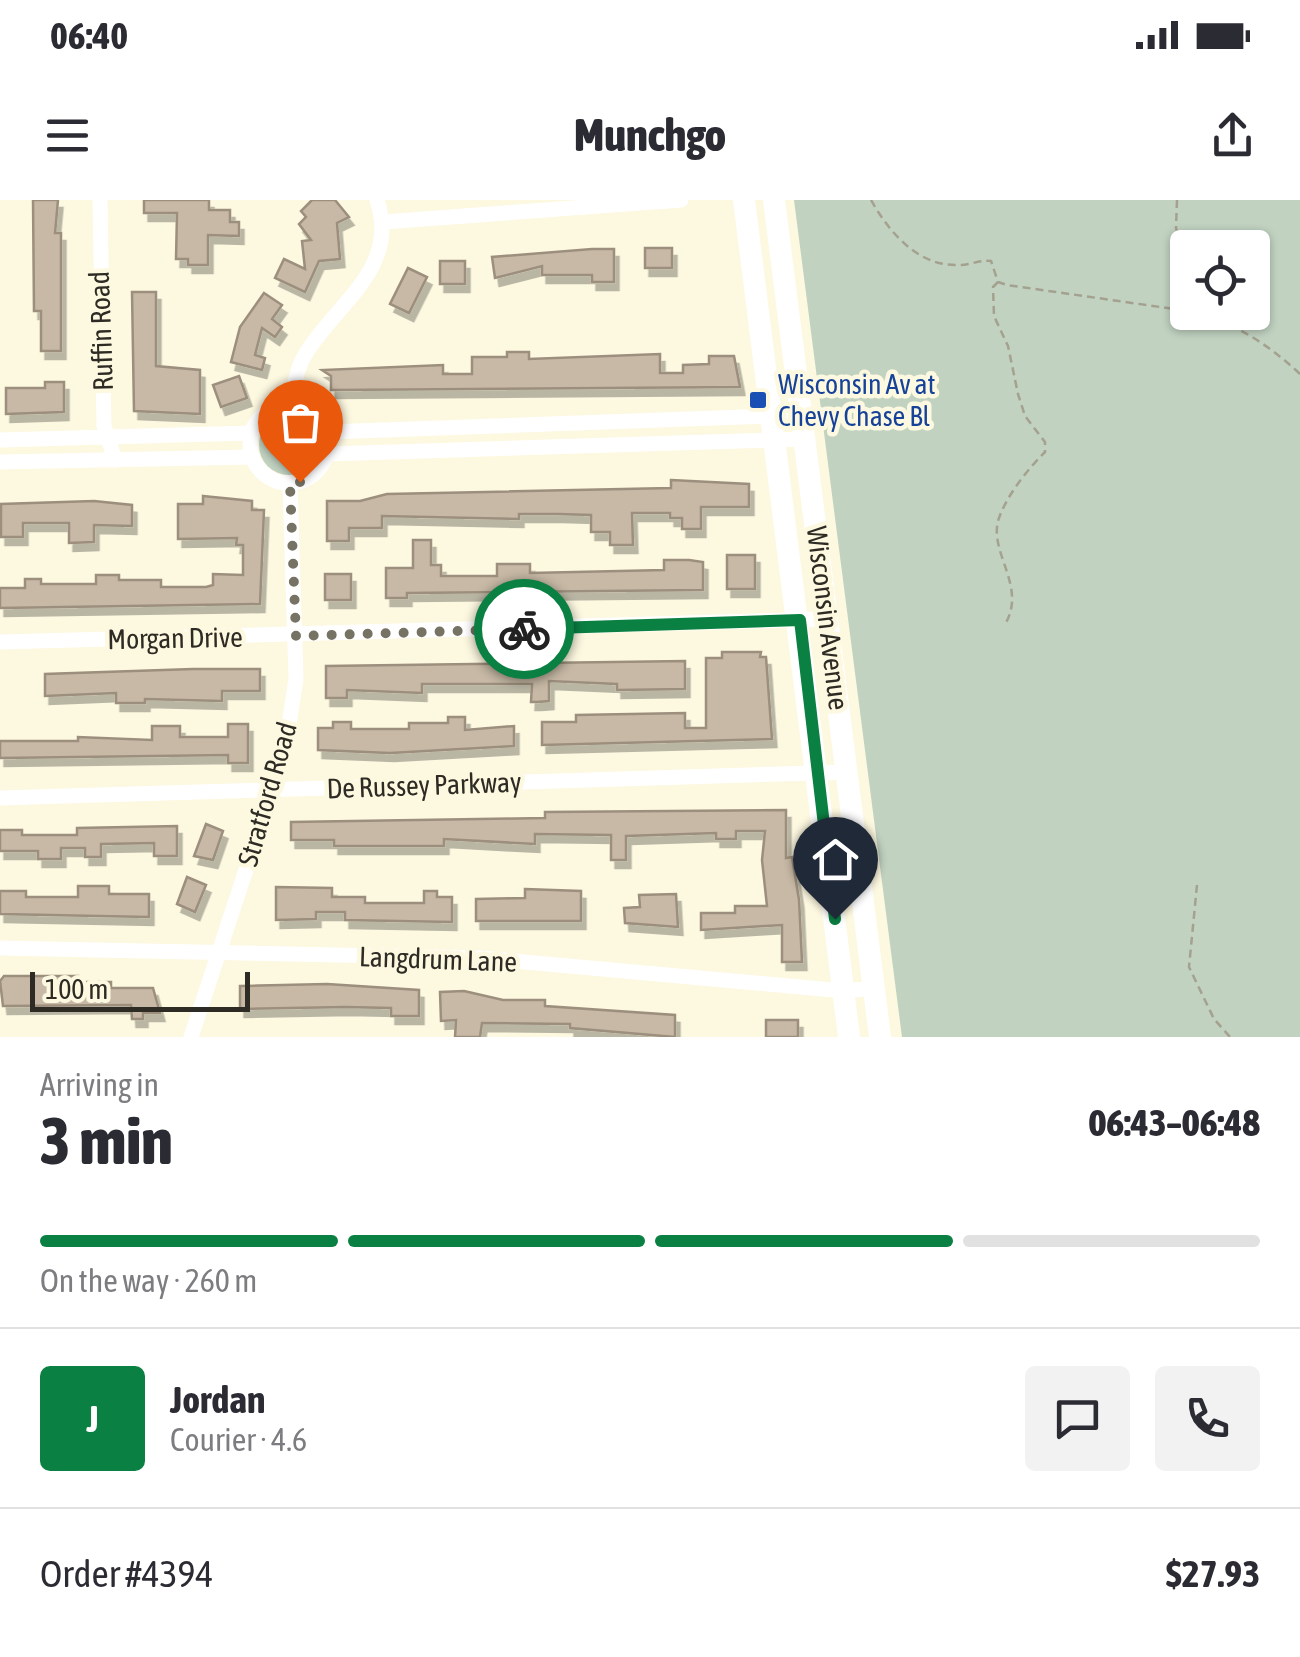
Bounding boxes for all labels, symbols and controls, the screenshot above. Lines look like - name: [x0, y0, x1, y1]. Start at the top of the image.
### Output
- text: 06:40: [50, 14, 128, 57]
- icon: menu: [40, 108, 95, 163]
- icon: share: [1205, 108, 1260, 163]
- text: Munchgo: [574, 109, 726, 161]
- map controls: [1170, 230, 1270, 330]
- button: locate: [1170, 230, 1270, 330]
- street label: Ruffin Road: [83, 270, 119, 392]
- place label: Wisconsin Av at Chevy Chase Bl: [778, 368, 936, 432]
- pin: [258, 380, 343, 483]
- marker: Wisconsin Av at Chevy Chase Bl: [747, 389, 769, 411]
- icon: bag: [273, 395, 328, 450]
- street label: Wisconsin Avenue: [801, 524, 855, 712]
- courier: [474, 579, 574, 679]
- icon: bike: [497, 602, 552, 657]
- street label: Morgan Drive: [107, 621, 243, 655]
- street label: Stratford Road: [231, 718, 303, 870]
- street label: De Russey Parkway: [326, 766, 522, 804]
- pin: [793, 817, 878, 920]
- icon: home: [808, 832, 863, 887]
- street label: Langdrum Lane: [358, 940, 518, 978]
- scale bar: [30, 967, 250, 1011]
- text: 100 m: [45, 973, 108, 1005]
- text: Arriving in: [40, 1066, 159, 1103]
- text: 06:43–06:48: [1088, 1101, 1260, 1144]
- text: 3 min: [40, 1103, 173, 1178]
- text: On the way · 260 m: [40, 1262, 257, 1299]
- button: chat: [1025, 1366, 1130, 1471]
- button: phone: [1155, 1366, 1260, 1471]
- text: Jordan: [170, 1378, 265, 1421]
- text: J: [86, 1397, 99, 1440]
- text: Courier · 4.6: [170, 1421, 307, 1458]
- text: Order #4394: [40, 1552, 213, 1595]
- text: $27.93: [1166, 1552, 1260, 1595]

